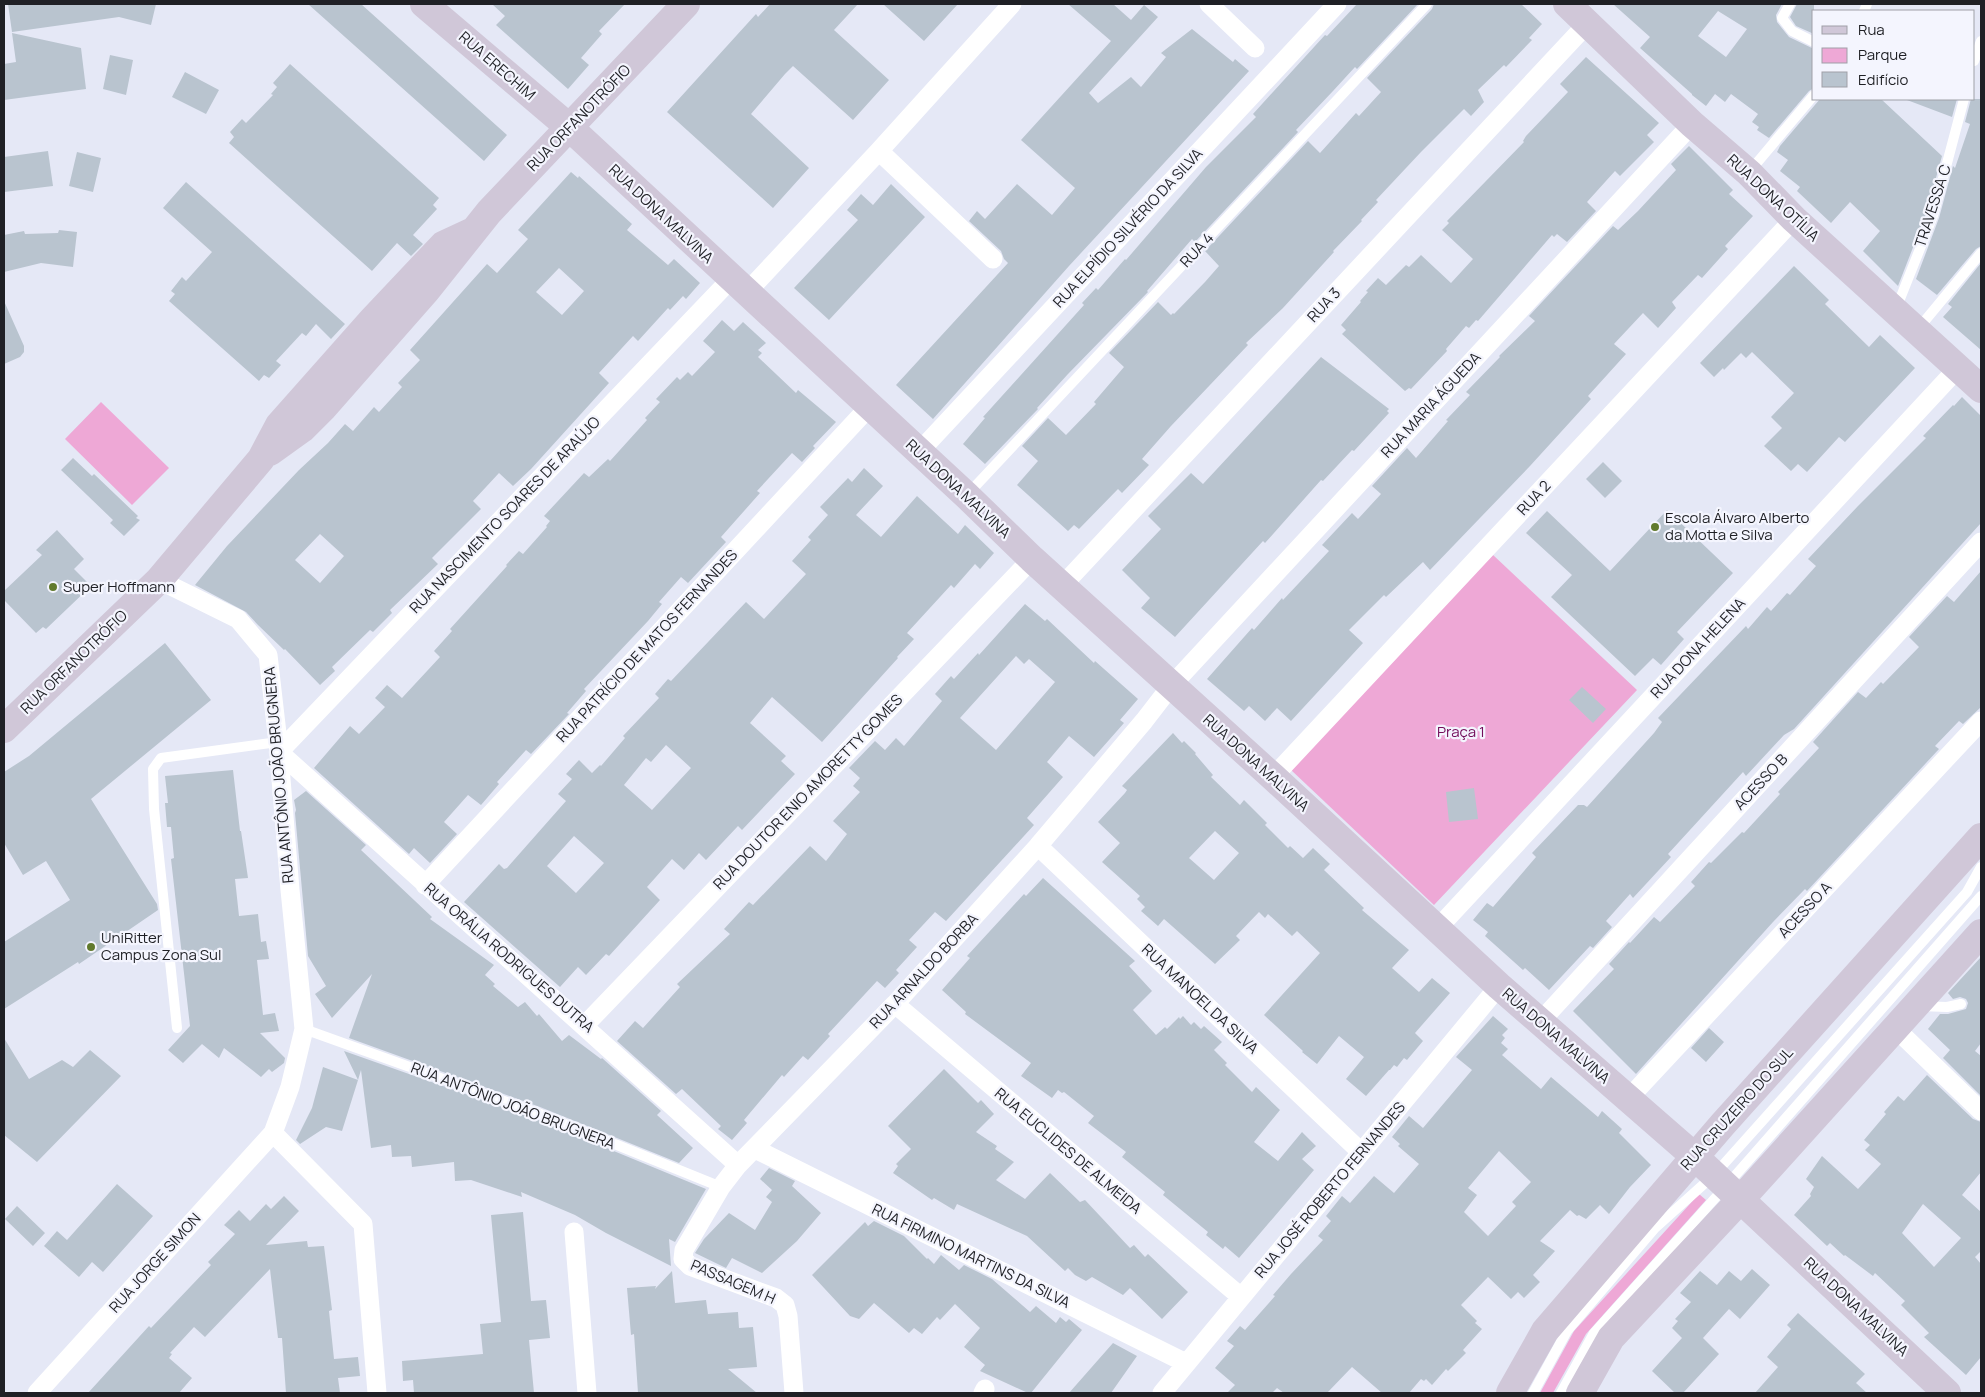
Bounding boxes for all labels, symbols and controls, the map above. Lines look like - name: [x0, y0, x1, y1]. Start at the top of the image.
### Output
- legend: [1812, 10, 1975, 100]
- text: Rua: [1858, 19, 1885, 40]
- street label: RUA ERECHIM: [454, 26, 540, 105]
- text: Parque: [1858, 44, 1907, 65]
- street label: RUA ORFANOTRÓFIO: [522, 59, 635, 176]
- text: Edifício: [1858, 69, 1909, 90]
- street label: RUA ELPÍDIO SILVÉRIO DA SILVA: [1048, 143, 1208, 312]
- street label: RUA DONA OTÍLIA: [1723, 149, 1825, 246]
- street label: RUA DONA MALVINA: [604, 159, 719, 268]
- street label: TRAVESSA C: [1909, 161, 1956, 250]
- street label: RUA 4: [1175, 227, 1218, 272]
- street label: RUA 3: [1302, 283, 1345, 327]
- street label: RUA MARIA ÁGUEDA: [1376, 347, 1486, 462]
- street label: RUA NASCIMENTO SOARES DE ARAÚJO: [405, 411, 605, 618]
- street label: RUA DONA MALVINA: [901, 434, 1016, 543]
- street label: RUA 2: [1512, 476, 1555, 520]
- place label: Escola Álvaro Alberto da Motta e Silva: [1665, 507, 1810, 545]
- marker: Escola Álvaro Alberto da Motta e Silva: [1649, 521, 1661, 533]
- street label: RUA PATRÍCIO DE MATOS FERNANDES: [551, 545, 742, 747]
- place label: Super Hoffmann: [63, 576, 175, 597]
- marker: Super Hoffmann: [47, 581, 59, 593]
- street label: RUA DONA HELENA: [1645, 592, 1750, 703]
- street label: RUA ORFANOTRÓFIO: [16, 605, 132, 718]
- street label: RUA ANTÔNIO JOÃO BRUGNERA: [259, 665, 298, 884]
- street label: RUA DOUTOR ENIO AMORETTY GOMES: [708, 689, 907, 894]
- street label: RUA DONA MALVINA: [1199, 709, 1314, 816]
- park label: Praça 1: [1437, 721, 1485, 742]
- street label: ACESSO B: [1729, 749, 1792, 814]
- street label: ACESSO A: [1773, 876, 1837, 942]
- street label: RUA ORÁLIA RODRIGUES DUTRA: [420, 878, 599, 1038]
- street label: RUA ARNALDO BORBA: [865, 908, 983, 1033]
- place label: UniRitter Campus Zona Sul: [101, 927, 221, 965]
- street label: RUA MANOEL DA SILVA: [1137, 939, 1264, 1059]
- marker: UniRitter Campus Zona Sul: [85, 941, 97, 953]
- street label: RUA DONA MALVINA: [1498, 983, 1615, 1089]
- street label: RUA CRUZEIRO DO SUL: [1676, 1042, 1798, 1175]
- street label: RUA ANTÔNIO JOÃO BRUGNERA: [408, 1057, 619, 1154]
- street label: RUA EUCLIDES DE ALMEIDA: [990, 1083, 1147, 1219]
- street label: RUA JOSÉ ROBERTO FERNANDES: [1250, 1097, 1410, 1282]
- street label: RUA FIRMINO MARTINS DA SILVA: [869, 1198, 1074, 1313]
- street label: RUA JORGE SIMON: [104, 1208, 205, 1317]
- street label: RUA DONA MALVINA: [1799, 1252, 1914, 1361]
- street label: PASSAGEM H: [687, 1254, 779, 1309]

